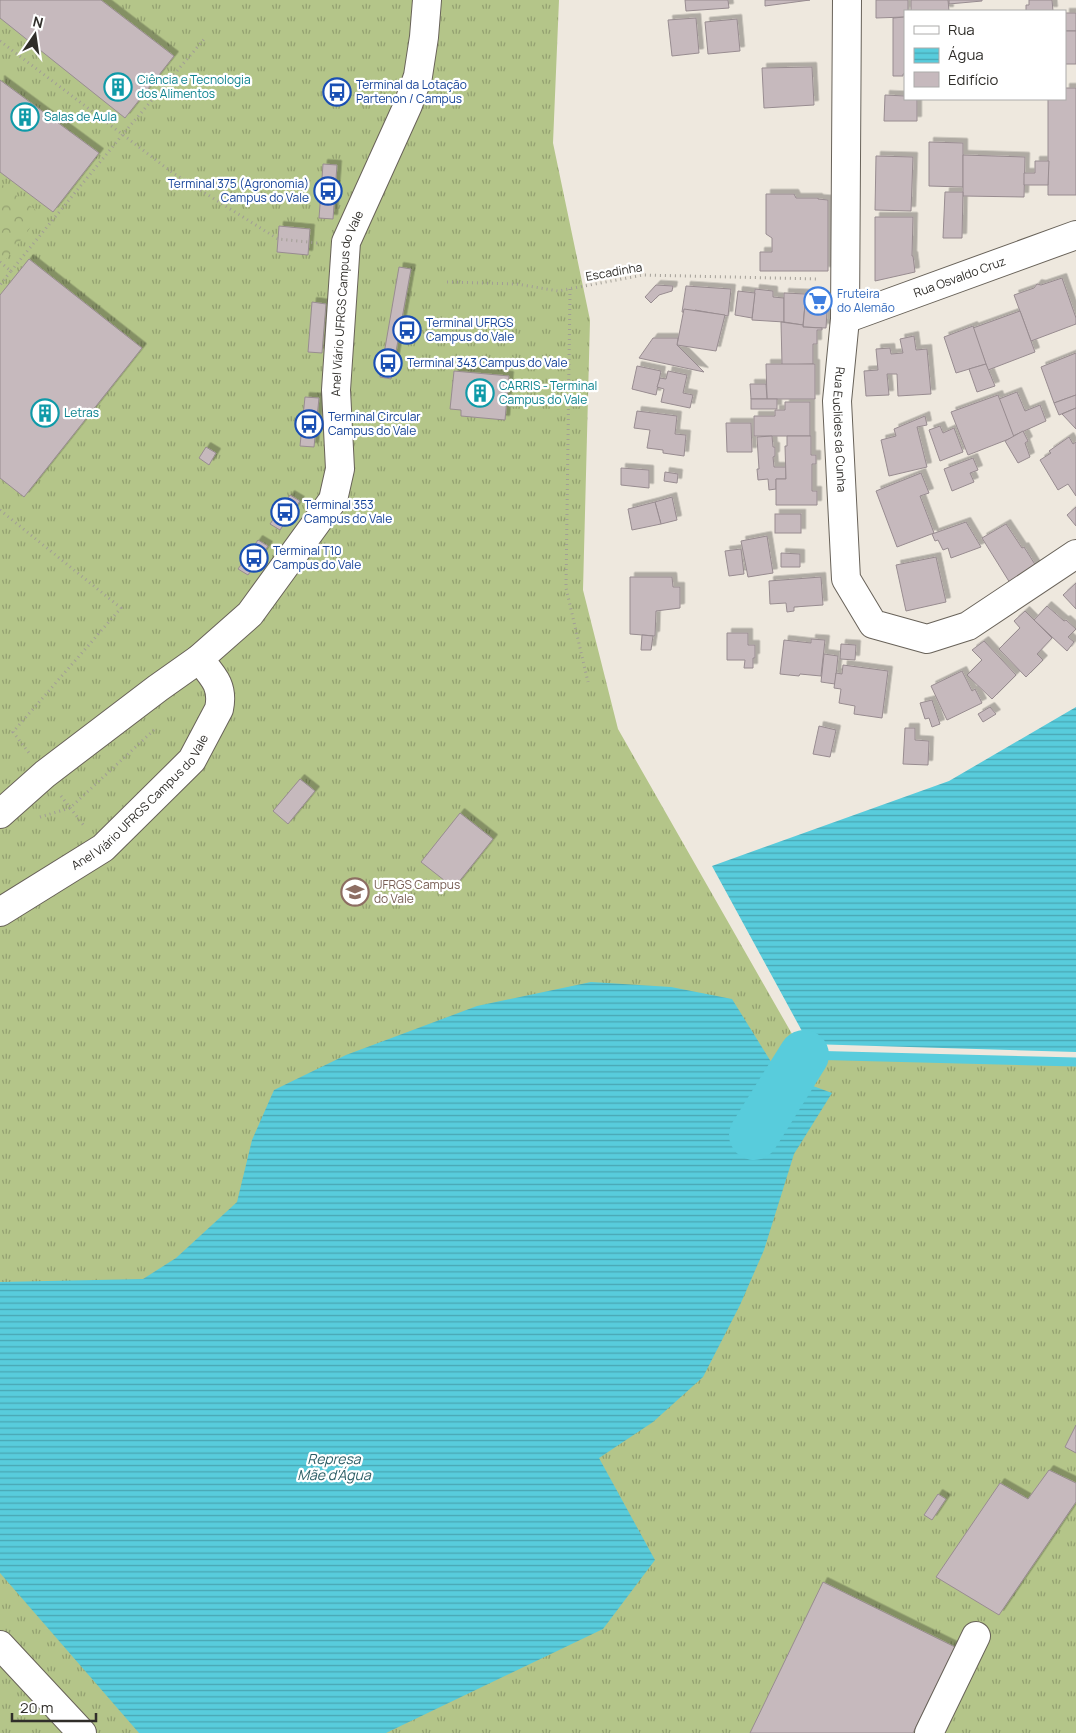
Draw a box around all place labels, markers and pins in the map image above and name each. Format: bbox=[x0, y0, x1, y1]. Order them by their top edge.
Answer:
place label: Ciência e Tecnologia dos Alimentos bbox=[137, 71, 251, 102]
building icon: Ciência e Tecnologia dos Alimentos bbox=[103, 72, 133, 102]
place label: Terminal da Lotação Partenon / Campus bbox=[356, 76, 467, 107]
bus stop icon: Terminal da Lotação Partenon / Campus bbox=[322, 77, 352, 107]
building icon: Salas de Aula bbox=[10, 102, 40, 132]
place label: Salas de Aula bbox=[44, 108, 117, 125]
place label: Terminal 375 (Agronomia) Campus do Vale bbox=[168, 175, 309, 206]
bus stop icon: Terminal 375 (Agronomia) Campus do Vale bbox=[313, 176, 343, 206]
place label: Fruteira do Alemão bbox=[837, 285, 895, 316]
supermarket icon: Fruteira do Alemão bbox=[803, 286, 833, 316]
place label: Terminal UFRGS Campus do Vale bbox=[426, 314, 514, 345]
bus stop icon: Terminal UFRGS Campus do Vale bbox=[392, 315, 422, 345]
bus stop icon: Terminal 343 Campus do Vale bbox=[373, 348, 403, 378]
place label: Terminal 343 Campus do Vale bbox=[407, 354, 567, 371]
place label: CARRIS - Terminal Campus do Vale bbox=[499, 377, 597, 408]
building icon: CARRIS - Terminal Campus do Vale bbox=[465, 378, 495, 408]
building icon: Letras bbox=[30, 398, 60, 428]
place label: Letras bbox=[64, 404, 99, 421]
place label: Terminal Circular Campus do Vale bbox=[328, 408, 421, 439]
bus stop icon: Terminal Circular Campus do Vale bbox=[294, 409, 324, 439]
place label: Terminal 353 Campus do Vale bbox=[304, 496, 392, 527]
bus stop icon: Terminal 353 Campus do Vale bbox=[270, 497, 300, 527]
place label: Terminal T10 Campus do Vale bbox=[273, 542, 361, 573]
bus stop icon: Terminal T10 Campus do Vale bbox=[239, 543, 269, 573]
place label: UFRGS Campus do Vale bbox=[374, 876, 460, 907]
school or university icon: UFRGS Campus do Vale bbox=[340, 877, 370, 907]

